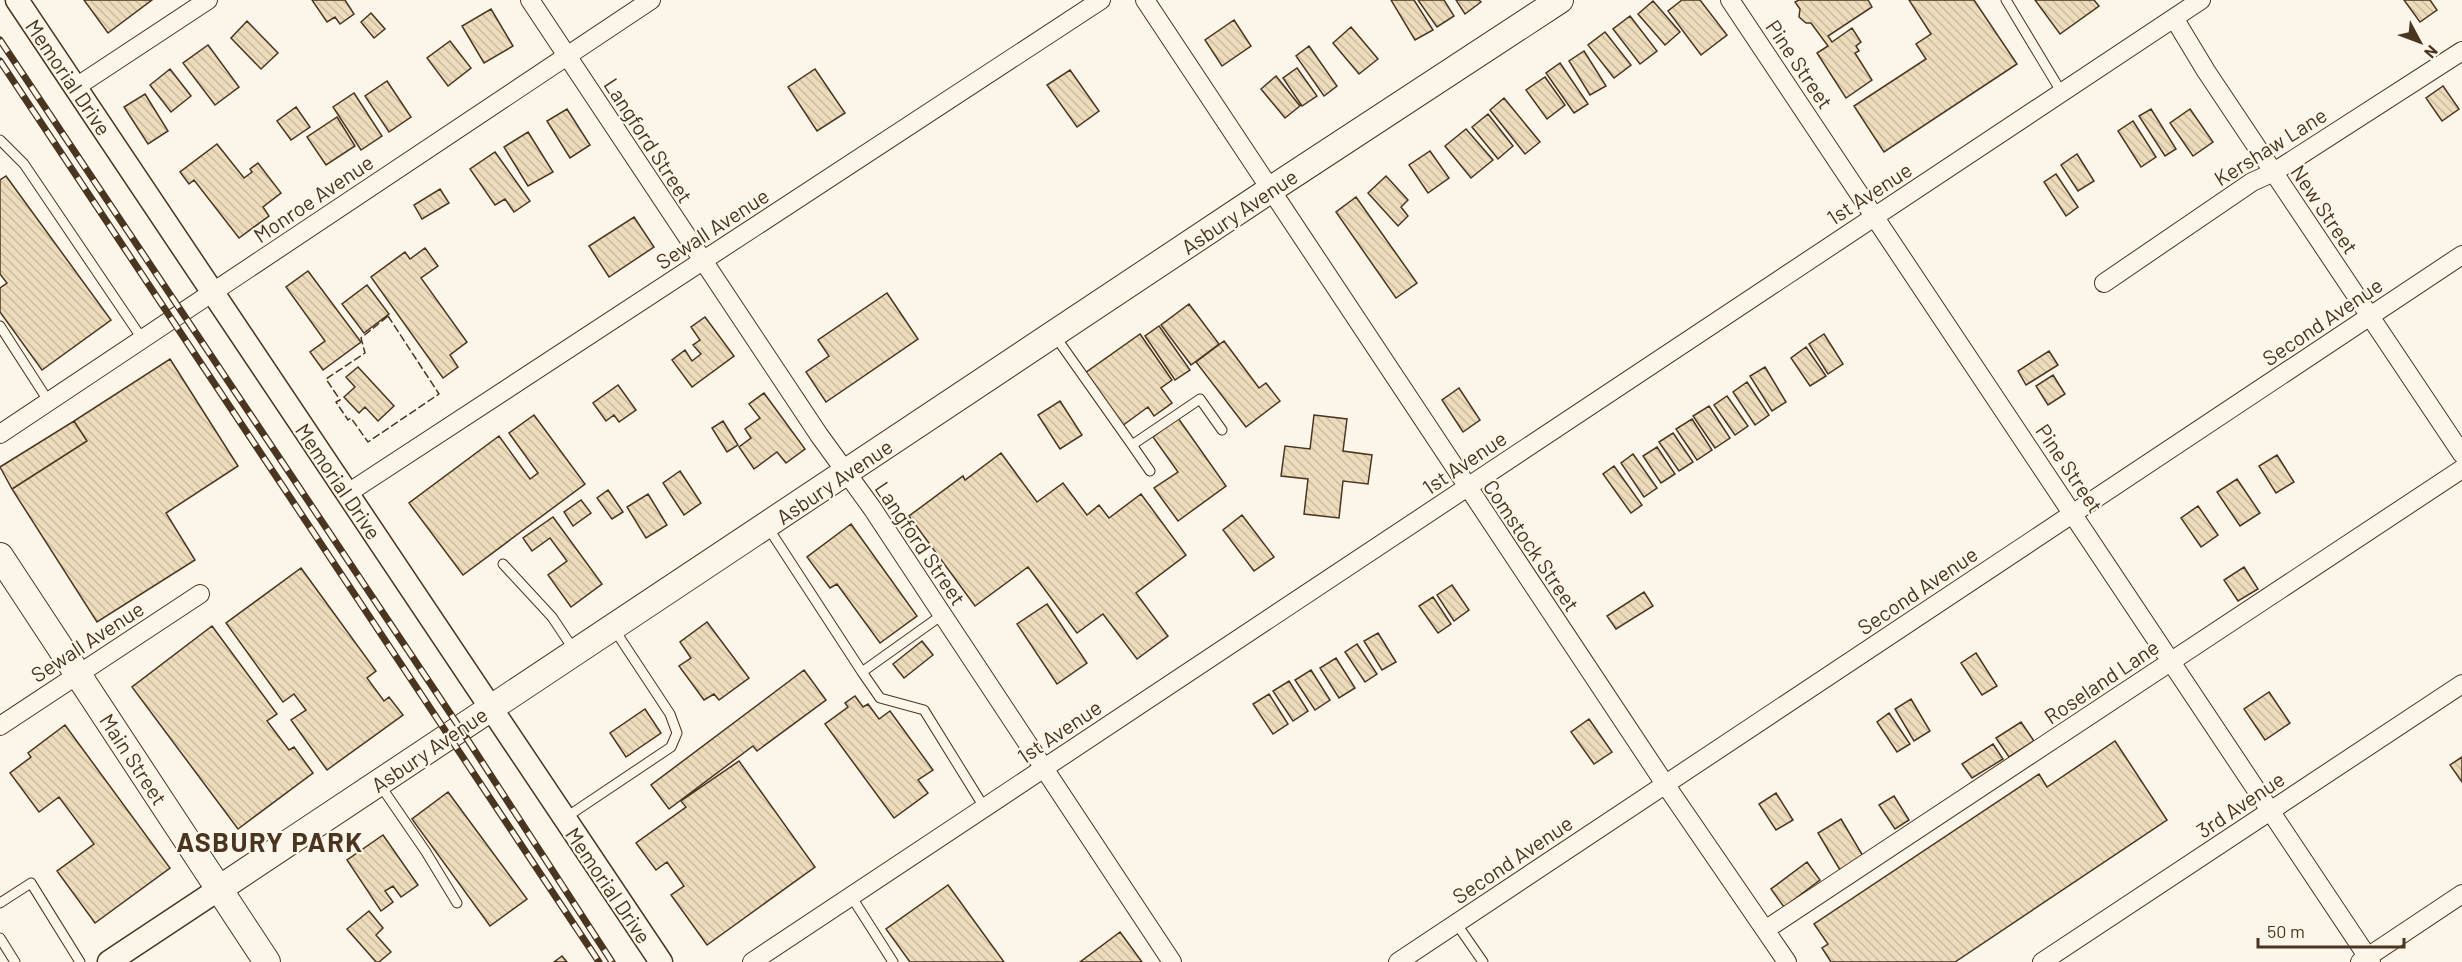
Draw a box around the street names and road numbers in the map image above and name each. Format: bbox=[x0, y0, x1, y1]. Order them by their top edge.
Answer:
street label: Memorial Drive bbox=[21, 14, 117, 140]
street label: Pine Street bbox=[1761, 15, 1839, 113]
street label: Langford Street bbox=[599, 73, 699, 207]
street label: Kershaw Lane bbox=[2209, 102, 2331, 190]
street label: Monroe Avenue bbox=[248, 149, 378, 247]
street label: 1st Avenue bbox=[1822, 156, 1916, 230]
street label: New Street bbox=[2286, 160, 2364, 258]
street label: Asbury Avenue bbox=[1176, 163, 1302, 259]
street label: Sewall Avenue bbox=[651, 182, 773, 274]
street label: Second Avenue bbox=[2257, 272, 2387, 370]
street label: Memorial Drive bbox=[291, 418, 387, 544]
street label: Pine Street bbox=[2031, 419, 2109, 517]
street label: 1st Avenue bbox=[1417, 425, 1511, 499]
street label: Asbury Avenue bbox=[771, 433, 897, 529]
street label: Comstock Street bbox=[1479, 474, 1585, 616]
street label: Langford Street bbox=[870, 476, 972, 610]
street label: Second Avenue bbox=[1852, 541, 1982, 639]
street label: Sewall Avenue bbox=[26, 595, 148, 687]
street label: Roseland Lane bbox=[2039, 633, 2163, 729]
street label: 1st Avenue bbox=[1012, 694, 1106, 768]
street label: Asbury Avenue bbox=[366, 701, 492, 797]
street label: Main Street bbox=[95, 709, 173, 809]
street label: 3rd Avenue bbox=[2191, 765, 2289, 843]
street label: Second Avenue bbox=[1447, 810, 1577, 908]
street label: Memorial Drive bbox=[561, 822, 657, 948]

